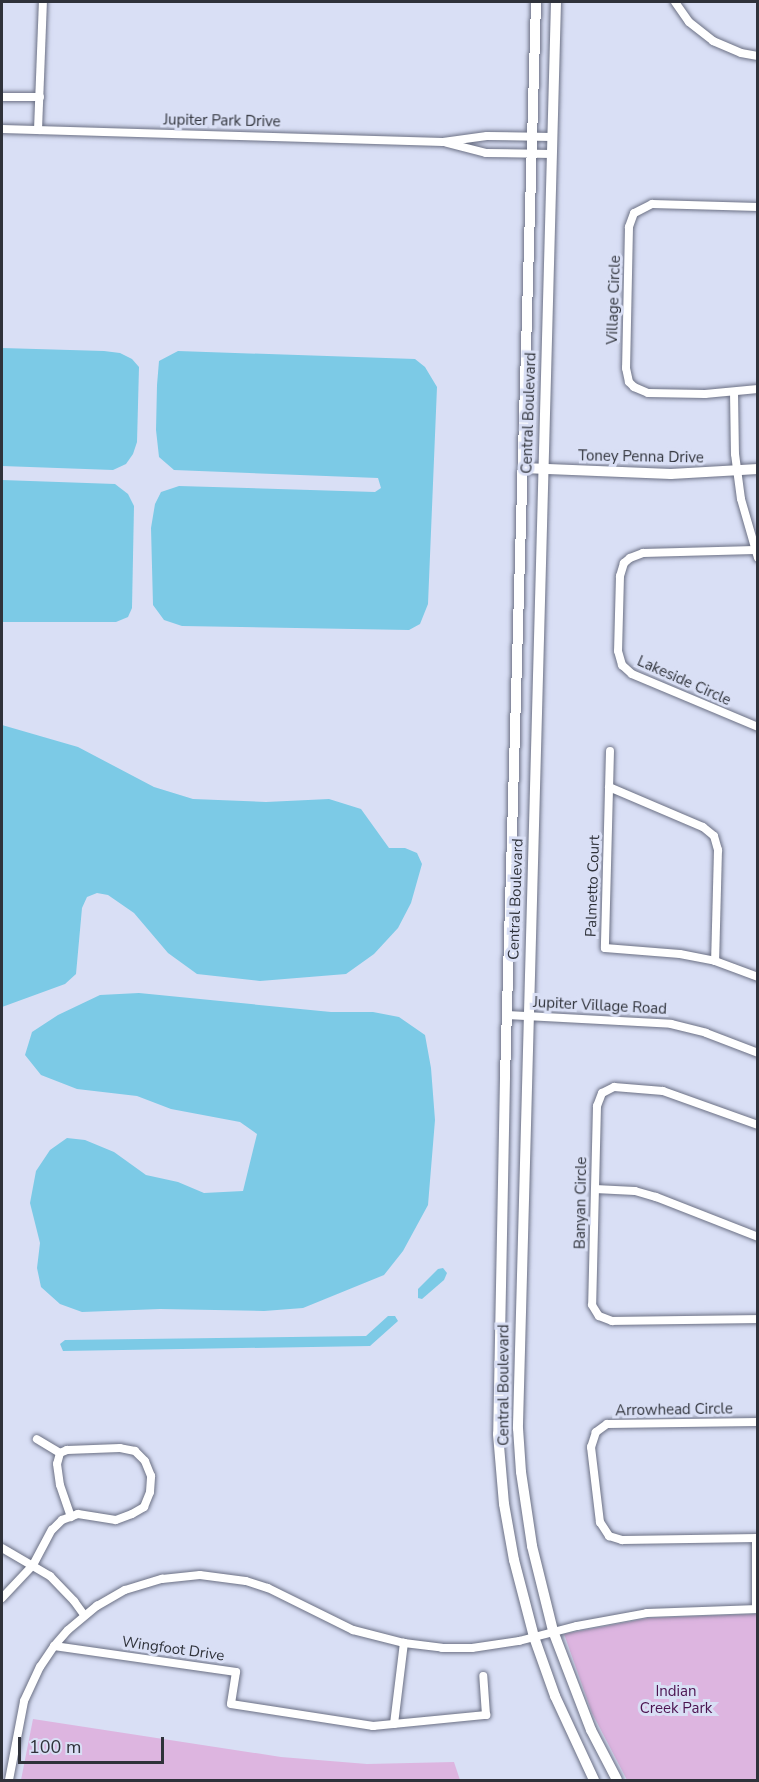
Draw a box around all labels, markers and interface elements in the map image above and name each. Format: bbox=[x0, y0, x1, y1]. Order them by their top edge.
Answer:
street label: Jupiter Park Drive bbox=[163, 111, 281, 131]
street label: Village Circle bbox=[603, 255, 625, 345]
street label: Central Boulevard bbox=[518, 352, 540, 474]
street label: Toney Penna Drive bbox=[578, 447, 704, 467]
street label: Lakeside Circle bbox=[634, 652, 734, 710]
street label: Palmetto Court bbox=[582, 835, 604, 937]
street label: Central Boulevard bbox=[505, 838, 527, 960]
street label: Jupiter Village Road bbox=[533, 994, 667, 1018]
street label: Banyan Circle bbox=[571, 1157, 591, 1249]
street label: Central Boulevard bbox=[495, 1324, 513, 1446]
street label: Arrowhead Circle bbox=[615, 1400, 733, 1420]
street label: Wingfoot Drive bbox=[121, 1633, 225, 1665]
park label: Indian Creek Park bbox=[640, 1682, 712, 1717]
scale bar bbox=[21, 1725, 166, 1763]
text: 100 m bbox=[29, 1735, 81, 1759]

